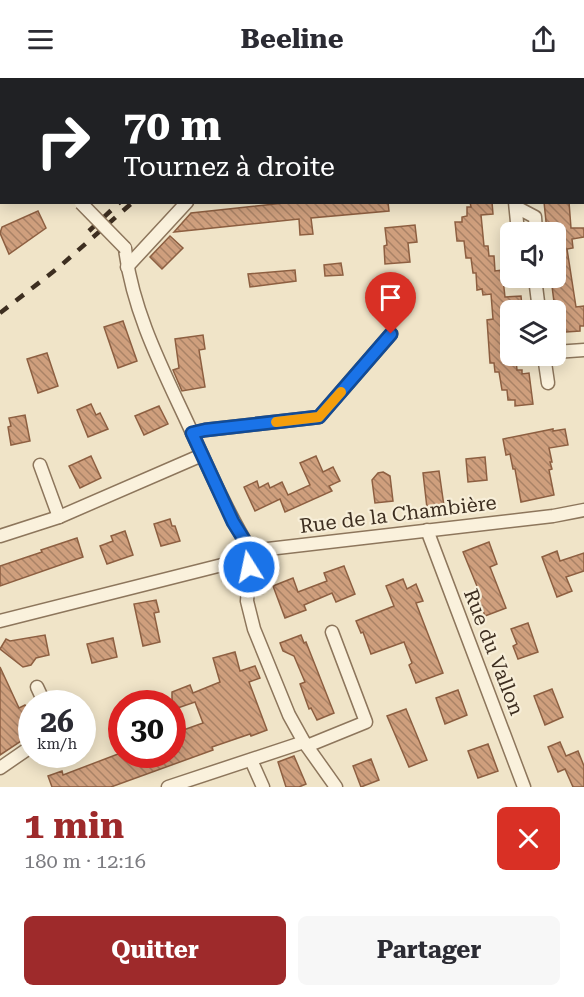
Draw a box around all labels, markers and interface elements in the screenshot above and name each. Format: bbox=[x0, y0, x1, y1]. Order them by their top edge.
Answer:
icon: menu bbox=[24, 23, 57, 56]
text: Beeline bbox=[240, 23, 344, 55]
icon: share bbox=[527, 23, 560, 56]
text: 70 m bbox=[123, 101, 221, 150]
icon: right bbox=[24, 102, 102, 180]
text: Tournez à droite bbox=[123, 151, 335, 183]
map controls bbox=[500, 222, 566, 366]
button: sound bbox=[500, 222, 566, 288]
pin bbox=[365, 272, 416, 334]
icon: arrive bbox=[374, 281, 407, 314]
button: layers bbox=[500, 300, 566, 366]
street label: Rue de la Chambière bbox=[298, 490, 498, 538]
position arrow bbox=[217, 535, 281, 599]
street label: Rue du Vallon bbox=[459, 585, 529, 719]
speed limit sign: 30 bbox=[108, 690, 186, 768]
text: 26 bbox=[40, 704, 74, 739]
text: km/h bbox=[37, 735, 77, 753]
text: 1 min bbox=[24, 805, 124, 847]
button: close bbox=[497, 807, 560, 870]
text: 180 m · 12:16 bbox=[24, 849, 146, 873]
button: Quitter bbox=[24, 916, 286, 985]
button: Partager bbox=[298, 916, 560, 985]

